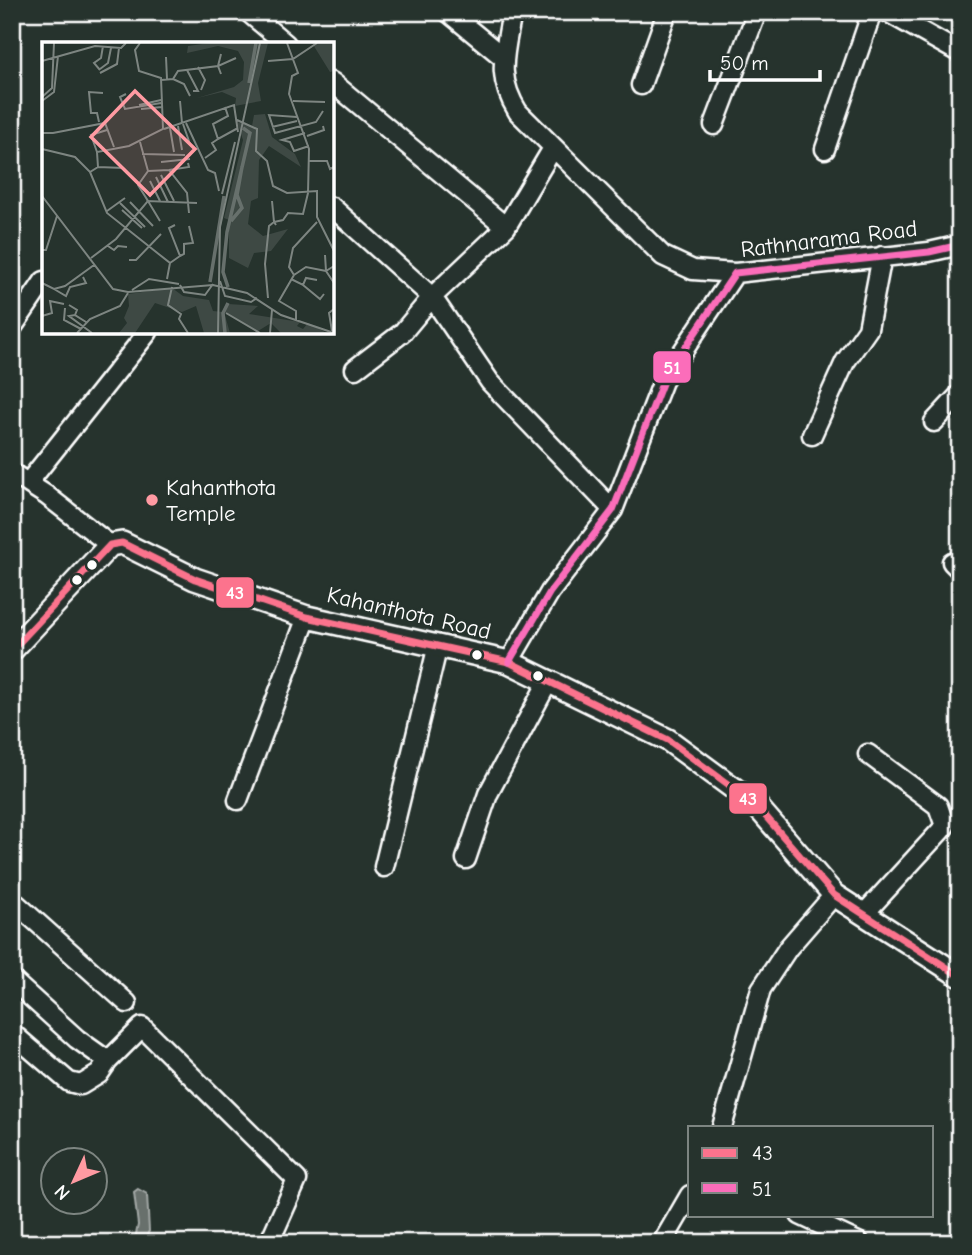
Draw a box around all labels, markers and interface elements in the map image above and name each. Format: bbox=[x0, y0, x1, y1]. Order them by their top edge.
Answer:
scale bar bbox=[710, 38, 820, 82]
inset map bbox=[42, 42, 334, 334]
text: 50 m bbox=[720, 51, 769, 75]
street label: Rathnarama Road bbox=[739, 215, 919, 263]
line badge: 51 bbox=[652, 350, 692, 384]
text: 51 bbox=[663, 357, 681, 379]
place label: Kahanthota Temple bbox=[166, 474, 276, 527]
marker: Kahanthota Temple bbox=[144, 492, 160, 508]
unlabelled marker bbox=[85, 558, 99, 572]
unlabelled marker bbox=[70, 573, 84, 587]
line badge: 43 bbox=[215, 576, 255, 609]
street label: Kahanthota Road bbox=[324, 581, 494, 645]
text: 43 bbox=[226, 582, 244, 604]
unlabelled marker bbox=[470, 648, 484, 662]
unlabelled marker bbox=[531, 669, 545, 683]
line badge: 43 bbox=[728, 782, 768, 815]
text: 43 bbox=[739, 788, 757, 810]
legend bbox=[688, 1126, 934, 1216]
text: 43 bbox=[752, 1141, 773, 1165]
north arrow bbox=[38, 1146, 108, 1216]
text: 51 bbox=[752, 1177, 772, 1201]
text: N bbox=[50, 1180, 75, 1204]

